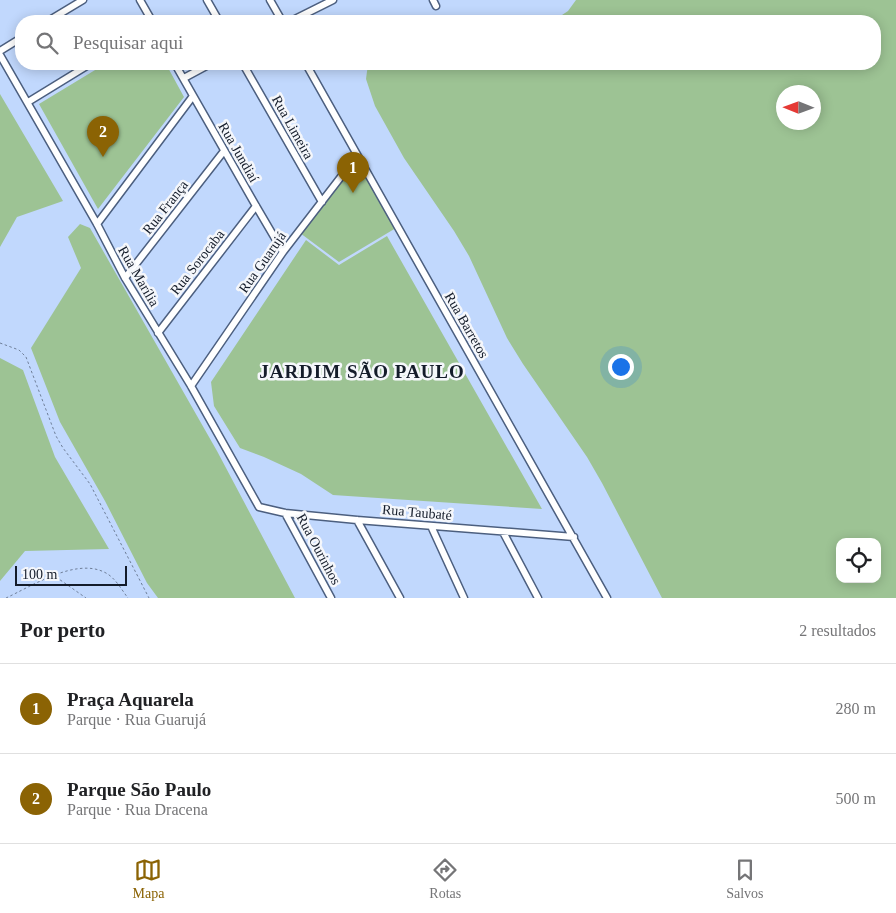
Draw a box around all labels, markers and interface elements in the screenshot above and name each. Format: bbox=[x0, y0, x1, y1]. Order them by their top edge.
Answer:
search box bbox=[15, 15, 881, 70]
icon: search bbox=[33, 29, 61, 57]
text: Pesquisar aqui bbox=[73, 32, 183, 53]
north arrow bbox=[776, 85, 821, 130]
street label: Rua Limeira bbox=[269, 93, 317, 162]
pin: 2 bbox=[87, 116, 119, 157]
street label: Rua Jundiaí bbox=[215, 120, 262, 185]
pin: 1 bbox=[337, 152, 369, 193]
street label: Rua França bbox=[140, 177, 192, 237]
street label: Rua Sorocaba bbox=[167, 226, 228, 298]
street label: Rua Guarujá bbox=[236, 228, 289, 296]
street label: Rua Marília bbox=[115, 243, 162, 310]
street label: Rua Barretos bbox=[442, 290, 491, 361]
your location bbox=[608, 354, 634, 380]
district label: JARDIM SÃO PAULO bbox=[259, 361, 465, 382]
street label: Rua Taubaté bbox=[381, 502, 452, 523]
street label: Rua Ourinhos bbox=[294, 511, 344, 587]
map controls bbox=[836, 538, 881, 583]
button: locate bbox=[836, 538, 881, 583]
scale bar bbox=[15, 563, 128, 586]
text: 100 m bbox=[22, 567, 57, 582]
text: Por perto bbox=[20, 618, 105, 642]
text: 2 resultados bbox=[799, 622, 876, 639]
text: Praça Aquarela bbox=[67, 689, 194, 710]
text: 1 bbox=[32, 700, 40, 717]
text: 280 m bbox=[836, 700, 876, 717]
text: Parque · Rua Guarujá bbox=[67, 711, 206, 728]
text: Parque São Paulo bbox=[67, 779, 211, 800]
text: 2 bbox=[32, 790, 40, 807]
text: 500 m bbox=[836, 790, 876, 807]
text: Parque · Rua Dracena bbox=[67, 801, 208, 818]
tab: Mapa bbox=[132, 856, 164, 902]
tab: Rotas bbox=[429, 856, 461, 902]
tab: Salvos bbox=[726, 856, 764, 902]

